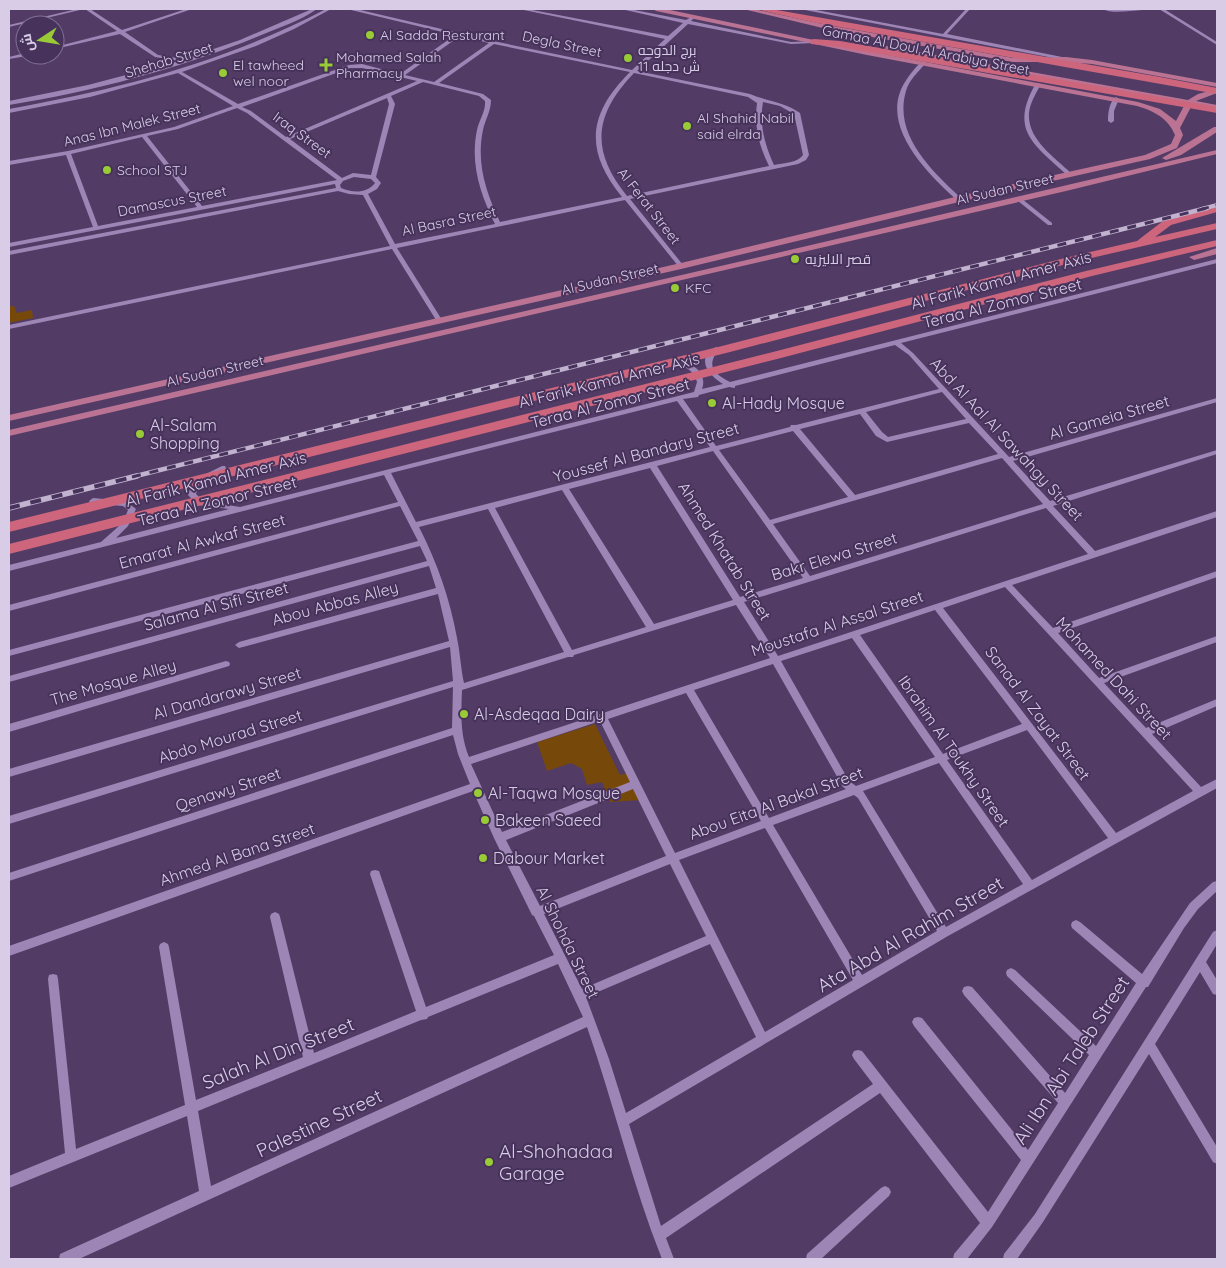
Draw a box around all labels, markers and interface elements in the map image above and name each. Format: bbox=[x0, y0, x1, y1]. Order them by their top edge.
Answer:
north arrow bbox=[15, 15, 65, 65]
street label: Gamaa Al Doul Al Arabiya Street bbox=[821, 21, 1031, 79]
place label: Al Sadda Resturant bbox=[380, 26, 505, 44]
street label: Degla Street bbox=[521, 27, 604, 61]
marker: Al Sadda Resturant bbox=[364, 29, 376, 41]
text: ش bbox=[17, 32, 38, 53]
street label: Shehab Street bbox=[123, 38, 215, 82]
place label: برج الدوحه 11 ش دجله bbox=[638, 41, 700, 75]
place label: Mohamed Salah Pharmacy bbox=[336, 48, 441, 82]
marker: برج الدوحه 11 ش دجله bbox=[622, 52, 634, 64]
place label: El tawheed wel noor bbox=[233, 56, 304, 90]
marker: Mohamed Salah Pharmacy bbox=[320, 59, 332, 71]
marker: El tawheed wel noor bbox=[217, 67, 229, 79]
street label: Anas Ibn Malek Street bbox=[62, 99, 203, 151]
street label: Iraq Street bbox=[269, 108, 335, 162]
place label: Al Shahid Nabil said elrda bbox=[697, 109, 794, 143]
marker: Al Shahid Nabil said elrda bbox=[681, 120, 693, 132]
place label: School STJ bbox=[117, 161, 187, 179]
marker: School STJ bbox=[101, 164, 113, 176]
street label: Al Ferat Street bbox=[614, 164, 685, 248]
street label: Al Sudan Street bbox=[955, 169, 1056, 209]
street label: Damascus Street bbox=[116, 182, 228, 220]
street label: Al Basra Street bbox=[400, 202, 498, 240]
street label: Al Farik Kamal Amer Axis bbox=[909, 246, 1093, 314]
place label: قصر الاليزيه bbox=[805, 250, 871, 268]
marker: قصر الاليزيه bbox=[789, 253, 801, 265]
street label: Al Sudan Street bbox=[560, 259, 661, 299]
street label: Teraa Al Zomor Street bbox=[920, 274, 1084, 332]
place label: KFC bbox=[685, 279, 711, 297]
marker: KFC bbox=[669, 282, 681, 294]
street label: Al Farik Kamal Amer Axis bbox=[516, 348, 702, 412]
street label: Al Sudan Street bbox=[165, 351, 266, 391]
street label: Abd Al Aal Al Sawahgy Street bbox=[926, 353, 1088, 525]
street label: Teraa Al Zomor Street bbox=[528, 374, 692, 432]
street label: Al Gameia Street bbox=[1047, 390, 1171, 444]
place label: Al-Hady Mosque bbox=[722, 393, 845, 413]
marker: Al-Hady Mosque bbox=[706, 397, 718, 409]
place label: Al-Salam Shopping bbox=[150, 415, 220, 453]
street label: Youssef Al Bandary Street bbox=[551, 418, 741, 486]
marker: Al-Salam Shopping bbox=[134, 428, 146, 440]
street label: Al Farik Kamal Amer Axis bbox=[123, 447, 309, 511]
street label: Teraa Al Zomor Street bbox=[135, 472, 299, 530]
street label: Ahmed Khatab Street bbox=[674, 478, 776, 624]
street label: Emarat Al Awkaf Street bbox=[117, 509, 287, 573]
street label: Bakr Elewa Street bbox=[769, 527, 899, 585]
street label: Salama Al Sifi Street bbox=[142, 577, 290, 635]
street label: Abou Abbas Alley bbox=[270, 577, 400, 629]
street label: Moustafa Al Assal Street bbox=[748, 586, 926, 660]
street label: Mohamed Dahi Street bbox=[1052, 612, 1176, 744]
street label: Sanad Al Zayat Street bbox=[981, 642, 1095, 784]
street label: The Mosque Alley bbox=[48, 654, 178, 710]
street label: Al Dandarawy Street bbox=[151, 662, 303, 724]
street label: Ibrahim Al Toukhy Street bbox=[894, 671, 1014, 831]
place label: Al-Asdeqaa Dairy bbox=[474, 704, 604, 724]
street label: Abdo Mourad Street bbox=[156, 705, 304, 767]
marker: Al-Asdeqaa Dairy bbox=[458, 708, 470, 720]
street label: Abou Eita Al Bakal Street bbox=[686, 762, 866, 844]
street label: Qenawy Street bbox=[173, 763, 283, 815]
place label: Al-Taqwa Mosque bbox=[488, 783, 620, 803]
marker: Al-Taqwa Mosque bbox=[472, 787, 484, 799]
place label: Bakeen Saeed bbox=[495, 810, 601, 830]
marker: Bakeen Saeed bbox=[479, 814, 491, 826]
street label: Ahmed Al Bana Street bbox=[157, 818, 317, 890]
place label: Dabour Market bbox=[493, 848, 605, 868]
marker: Dabour Market bbox=[477, 852, 489, 864]
street label: Ata Abd Al Rahim Street bbox=[812, 871, 1008, 997]
street label: Al Shohda Street bbox=[532, 882, 604, 1002]
street label: Ali Ibn Abi Taleb Street bbox=[1008, 971, 1134, 1149]
street label: Salah Al Din Street bbox=[199, 1012, 357, 1094]
street label: Palestine Street bbox=[252, 1083, 386, 1163]
place label: Al-Shohadaa Garage bbox=[499, 1139, 613, 1185]
marker: Al-Shohadaa Garage bbox=[483, 1156, 495, 1168]

